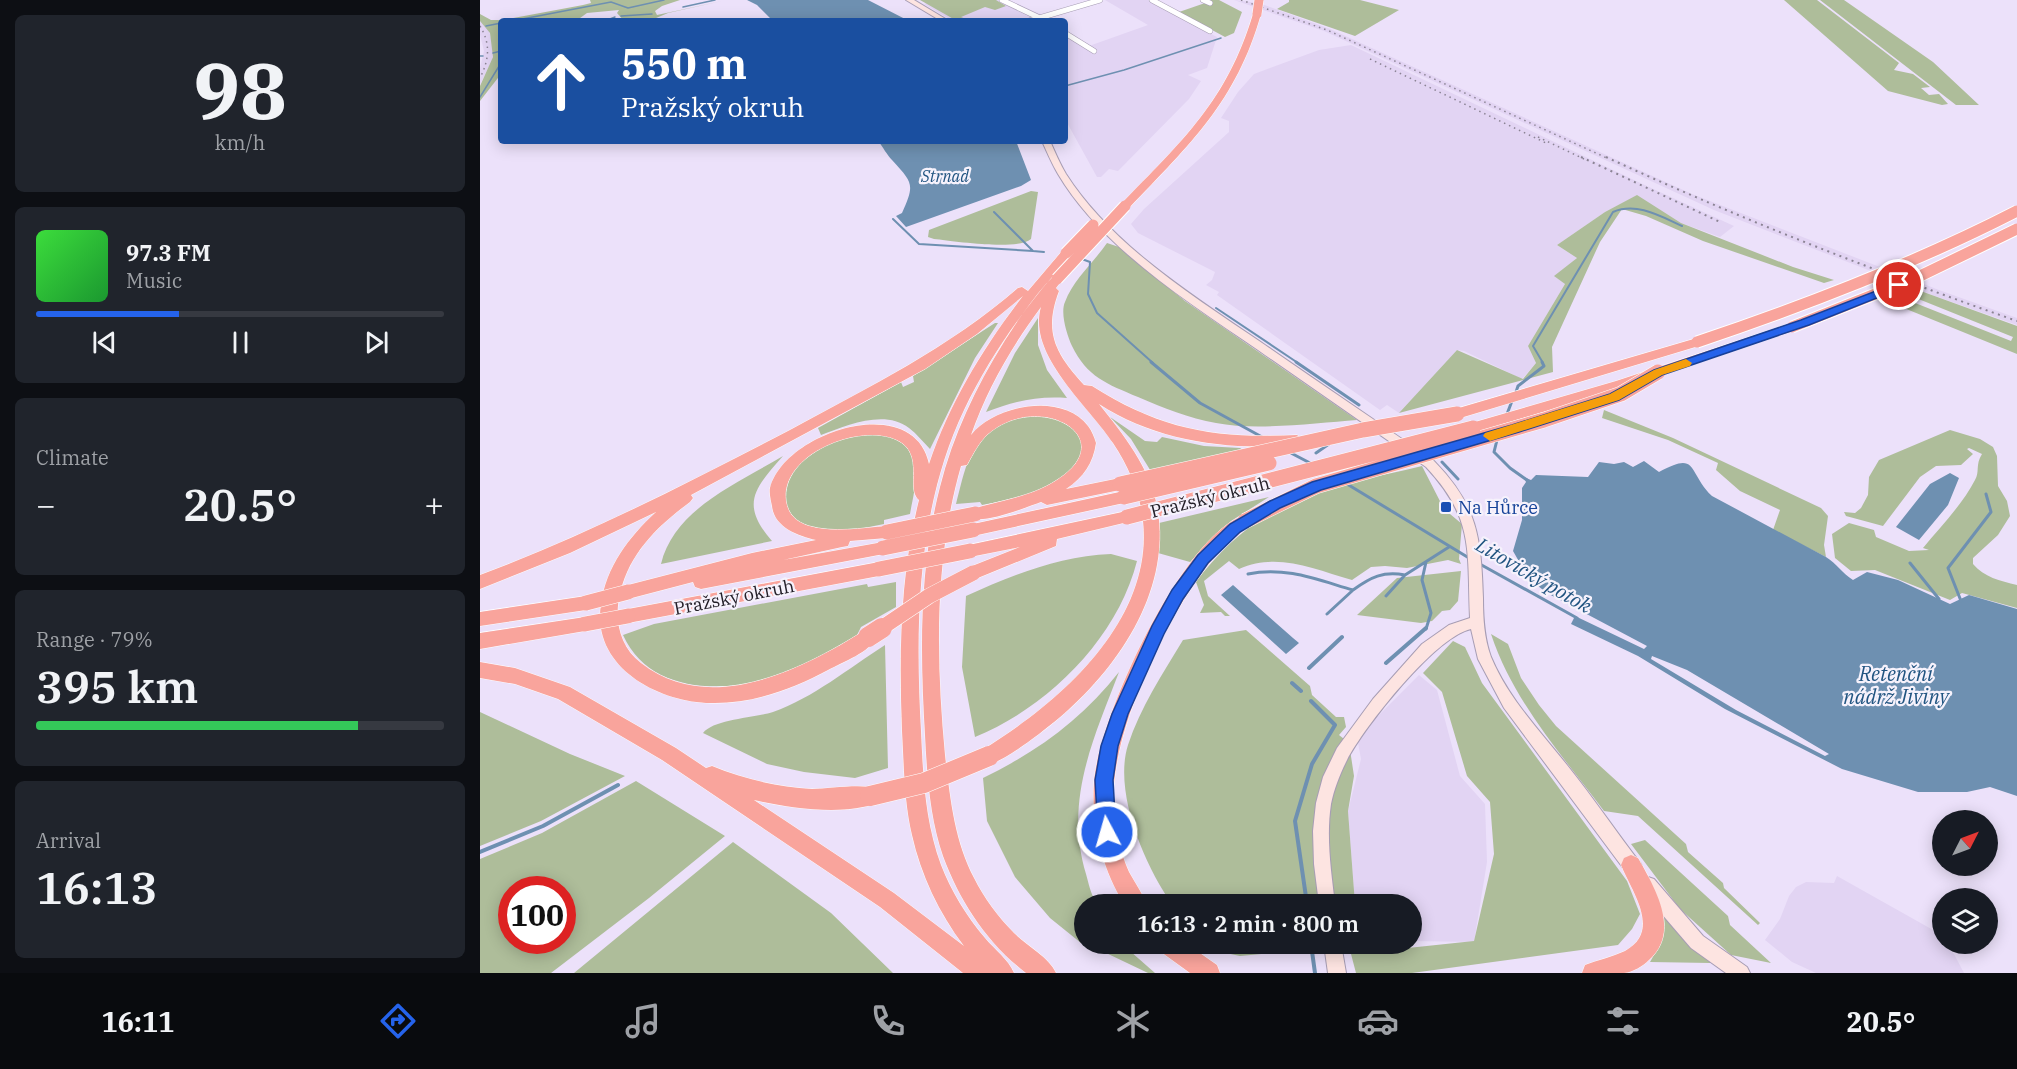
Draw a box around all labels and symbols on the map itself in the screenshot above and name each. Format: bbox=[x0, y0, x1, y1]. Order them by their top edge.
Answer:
water label: Strnad bbox=[920, 166, 969, 186]
pin bbox=[1873, 259, 1924, 310]
street label: Pražský okruh bbox=[1148, 471, 1272, 523]
place label: Na Hůrce bbox=[1458, 496, 1538, 519]
marker: Na Hůrce bbox=[1439, 500, 1453, 514]
water label: Litovický potok bbox=[1470, 530, 1597, 619]
street label: Pražský okruh bbox=[672, 574, 796, 620]
water label: Retenční nádrž Jiviny bbox=[1843, 660, 1951, 710]
position arrow bbox=[1075, 800, 1139, 864]
north arrow bbox=[1932, 810, 1998, 876]
speed limit sign: 100 bbox=[498, 876, 576, 954]

